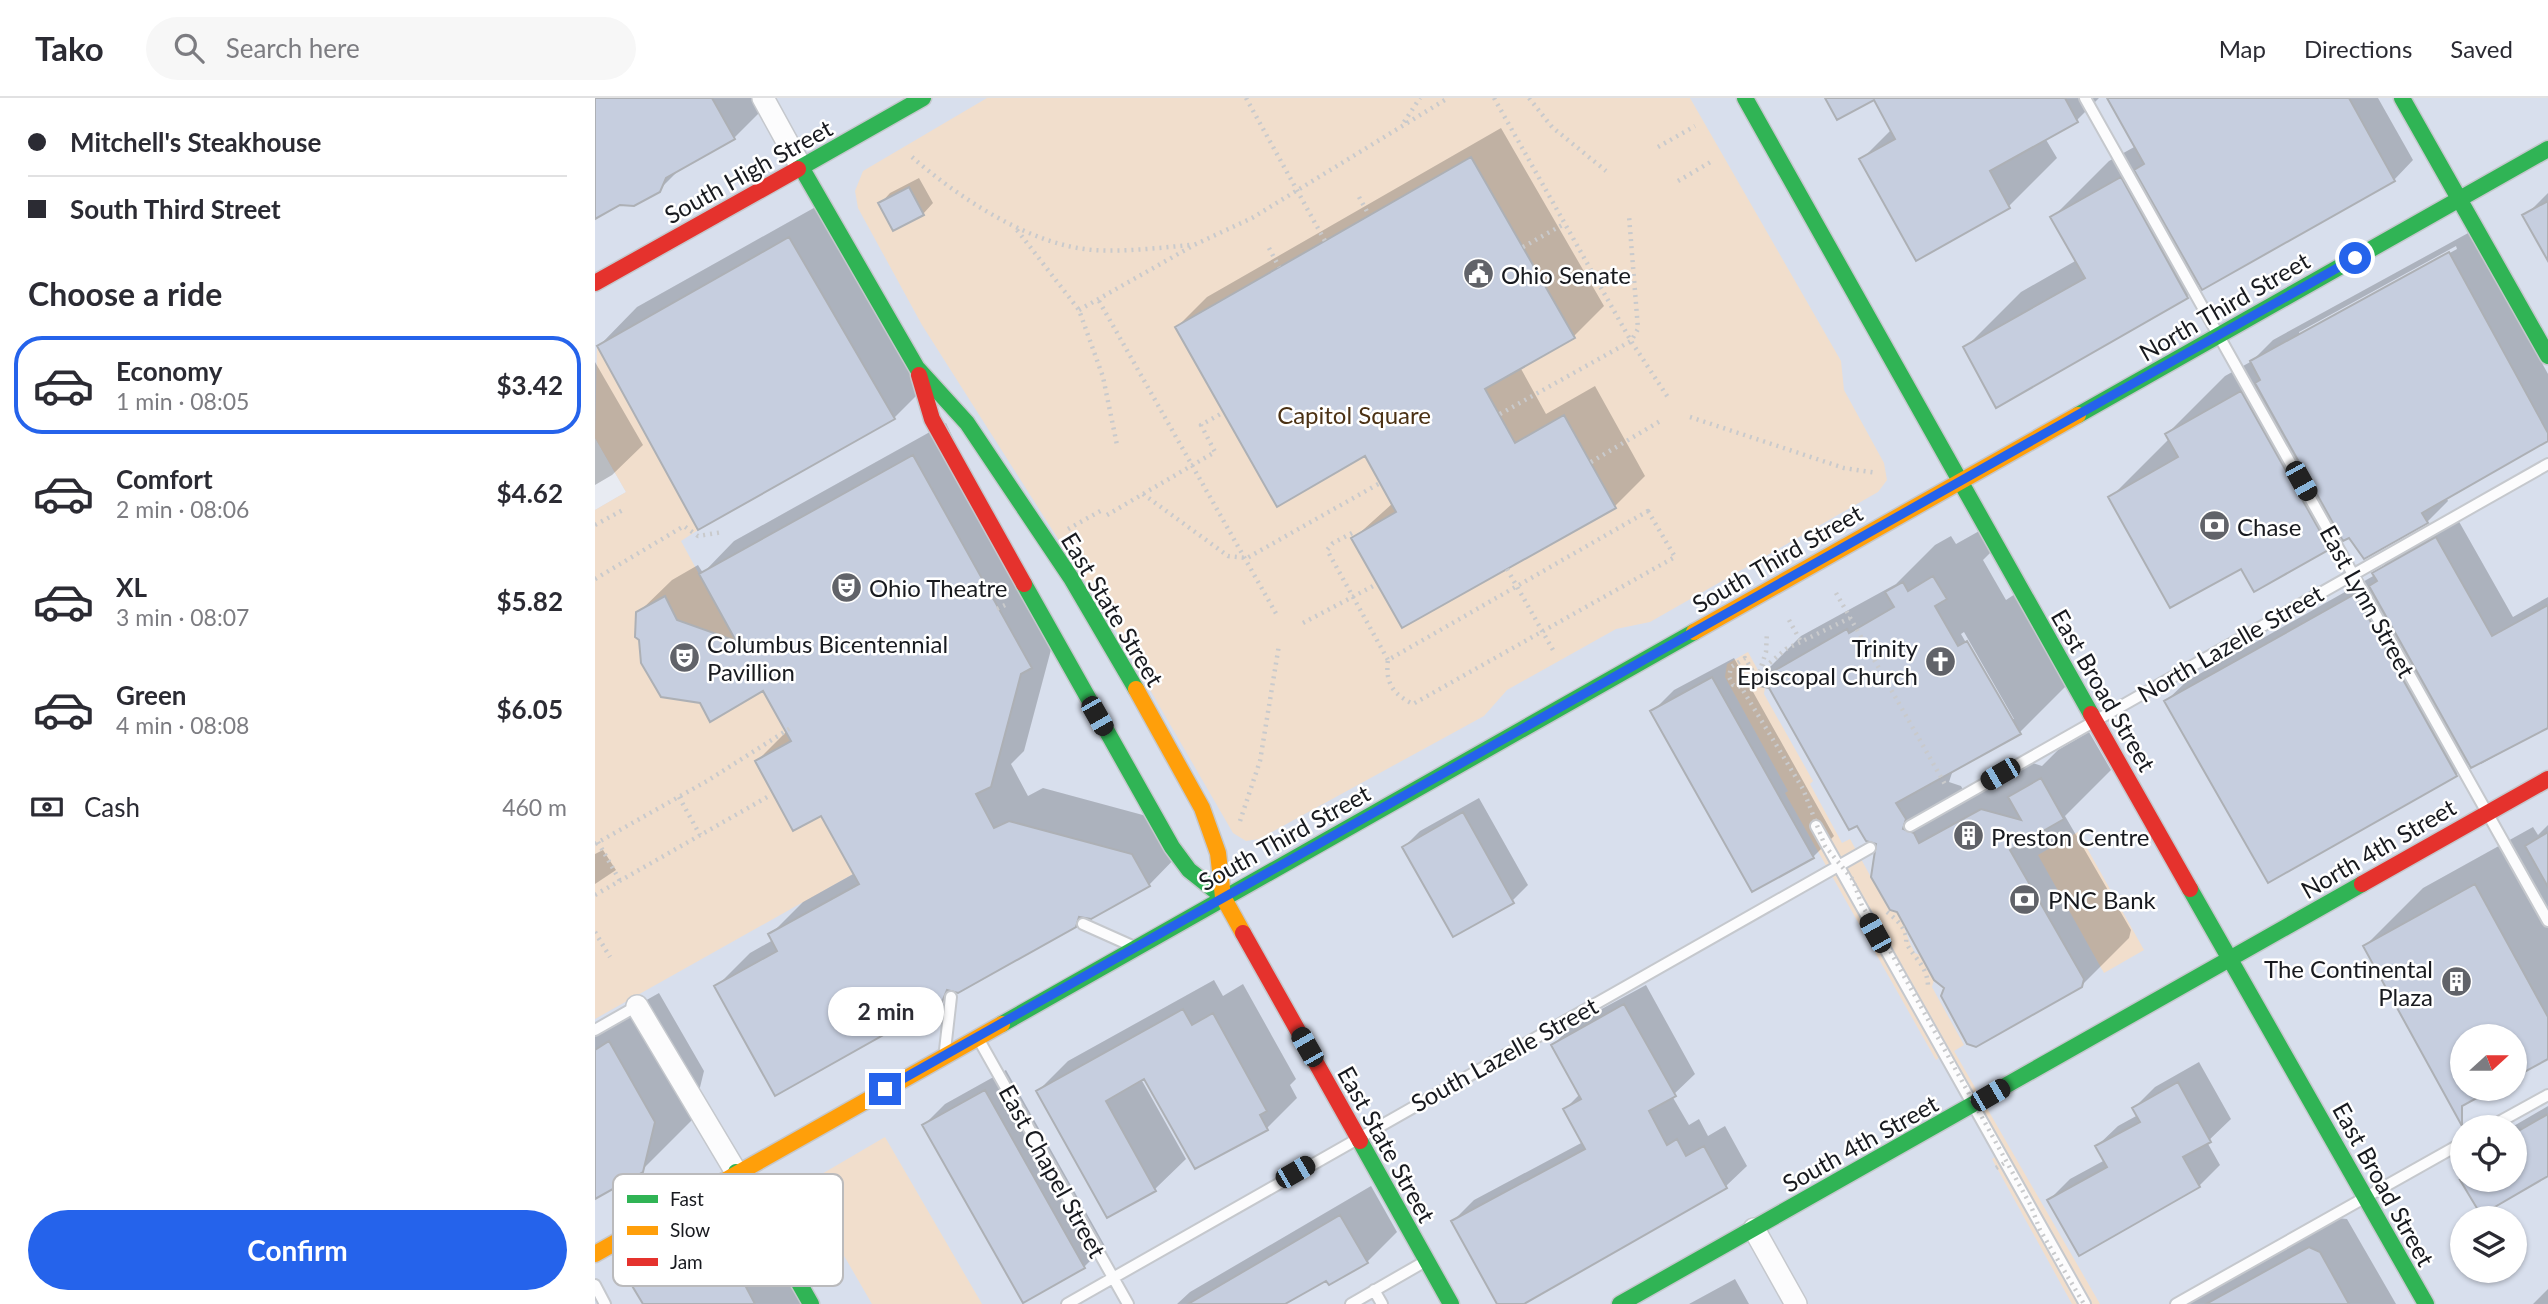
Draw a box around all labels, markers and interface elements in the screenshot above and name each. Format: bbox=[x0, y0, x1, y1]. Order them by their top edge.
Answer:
search box bbox=[146, 17, 636, 80]
text: Tako bbox=[35, 28, 104, 68]
icon: search bbox=[170, 29, 208, 67]
text: Search here bbox=[226, 32, 360, 64]
text: Map bbox=[2219, 34, 2266, 63]
text: Directions bbox=[2304, 34, 2412, 63]
text: Saved bbox=[2450, 34, 2513, 63]
street label: South High Street bbox=[659, 113, 837, 229]
text: Mitchell's Steakhouse bbox=[70, 126, 321, 158]
text: South Third Street bbox=[70, 193, 281, 225]
route start bbox=[2339, 242, 2371, 274]
street label: North Third Street bbox=[2134, 245, 2315, 367]
public building icon: Ohio Senate bbox=[1461, 257, 1495, 291]
place label: Ohio Senate bbox=[1501, 260, 1631, 289]
text: Choose a ride bbox=[28, 274, 222, 313]
icon: car bbox=[32, 354, 95, 417]
text: Economy bbox=[116, 355, 222, 387]
text: $3.42 bbox=[497, 369, 563, 401]
text: 1 min · 08:05 bbox=[116, 387, 249, 415]
park label: Capitol Square bbox=[1277, 400, 1431, 429]
car bbox=[2282, 458, 2321, 504]
icon: car bbox=[32, 462, 95, 525]
text: Comfort bbox=[116, 463, 213, 495]
text: $4.62 bbox=[497, 477, 563, 509]
text: 2 min · 08:06 bbox=[116, 495, 249, 523]
street label: South Third Street bbox=[1687, 497, 1868, 618]
bank icon: Chase bbox=[2197, 509, 2231, 543]
place label: Chase bbox=[2237, 512, 2301, 541]
street label: East Lynn Street bbox=[2314, 520, 2422, 682]
street label: East State Street bbox=[1056, 527, 1170, 691]
icon: car bbox=[32, 570, 95, 633]
theatre icon: Ohio Theatre bbox=[829, 570, 863, 604]
text: XL bbox=[116, 571, 147, 603]
place label: Ohio Theatre bbox=[869, 573, 1008, 602]
street label: North Lazelle Street bbox=[2132, 578, 2328, 708]
text: $5.82 bbox=[497, 585, 563, 617]
text: 3 min · 08:07 bbox=[116, 603, 249, 631]
street label: East Broad Street bbox=[2046, 604, 2162, 777]
place label: Columbus Bicentennial Pavillion bbox=[707, 629, 948, 686]
place label: Trinity Episcopal Church bbox=[1737, 633, 1919, 690]
theatre icon: Columbus Bicentennial Pavillion bbox=[667, 640, 701, 674]
church icon: Trinity Episcopal Church bbox=[1924, 644, 1958, 678]
icon: car bbox=[32, 678, 95, 741]
text: Green bbox=[116, 679, 186, 711]
text: $6.05 bbox=[497, 693, 563, 725]
car bbox=[1078, 693, 1117, 739]
text: 4 min · 08:08 bbox=[116, 711, 249, 739]
car bbox=[1977, 754, 2024, 794]
street label: South Third Street bbox=[1193, 778, 1375, 896]
icon: cash bbox=[28, 788, 66, 826]
text: Cash bbox=[84, 791, 140, 823]
street label: North 4th Street bbox=[2296, 792, 2461, 904]
text: 460 m bbox=[502, 793, 567, 821]
building icon: Preston Centre bbox=[1951, 819, 1985, 853]
place label: Preston Centre bbox=[1991, 822, 2149, 851]
bank icon: PNC Bank bbox=[2008, 882, 2042, 916]
place label: PNC Bank bbox=[2048, 885, 2157, 914]
car bbox=[1856, 910, 1895, 956]
place label: The Continental Plaza bbox=[2264, 954, 2433, 1011]
building icon: The Continental Plaza bbox=[2439, 965, 2473, 999]
callout: 2 min bbox=[827, 988, 943, 1037]
street label: South Lazelle Street bbox=[1406, 990, 1603, 1117]
text: 2 min bbox=[857, 997, 915, 1025]
car bbox=[1288, 1024, 1327, 1070]
north arrow bbox=[2450, 1024, 2527, 1101]
map controls bbox=[2450, 1024, 2527, 1283]
street label: East State Street bbox=[1332, 1061, 1442, 1228]
route end bbox=[869, 1073, 901, 1105]
car bbox=[1967, 1075, 2014, 1115]
street label: East Chapel Street bbox=[993, 1079, 1113, 1263]
street label: South 4th Street bbox=[1777, 1088, 1943, 1198]
street label: East Broad Street bbox=[2327, 1097, 2441, 1271]
button: locate bbox=[2450, 1115, 2527, 1192]
car bbox=[1272, 1152, 1319, 1192]
legend bbox=[613, 1174, 843, 1286]
text: Fast bbox=[670, 1187, 704, 1210]
button: layers bbox=[2450, 1206, 2527, 1283]
button: Confirm bbox=[28, 1210, 567, 1290]
text: Slow bbox=[670, 1218, 710, 1241]
text: Jam bbox=[670, 1250, 703, 1273]

